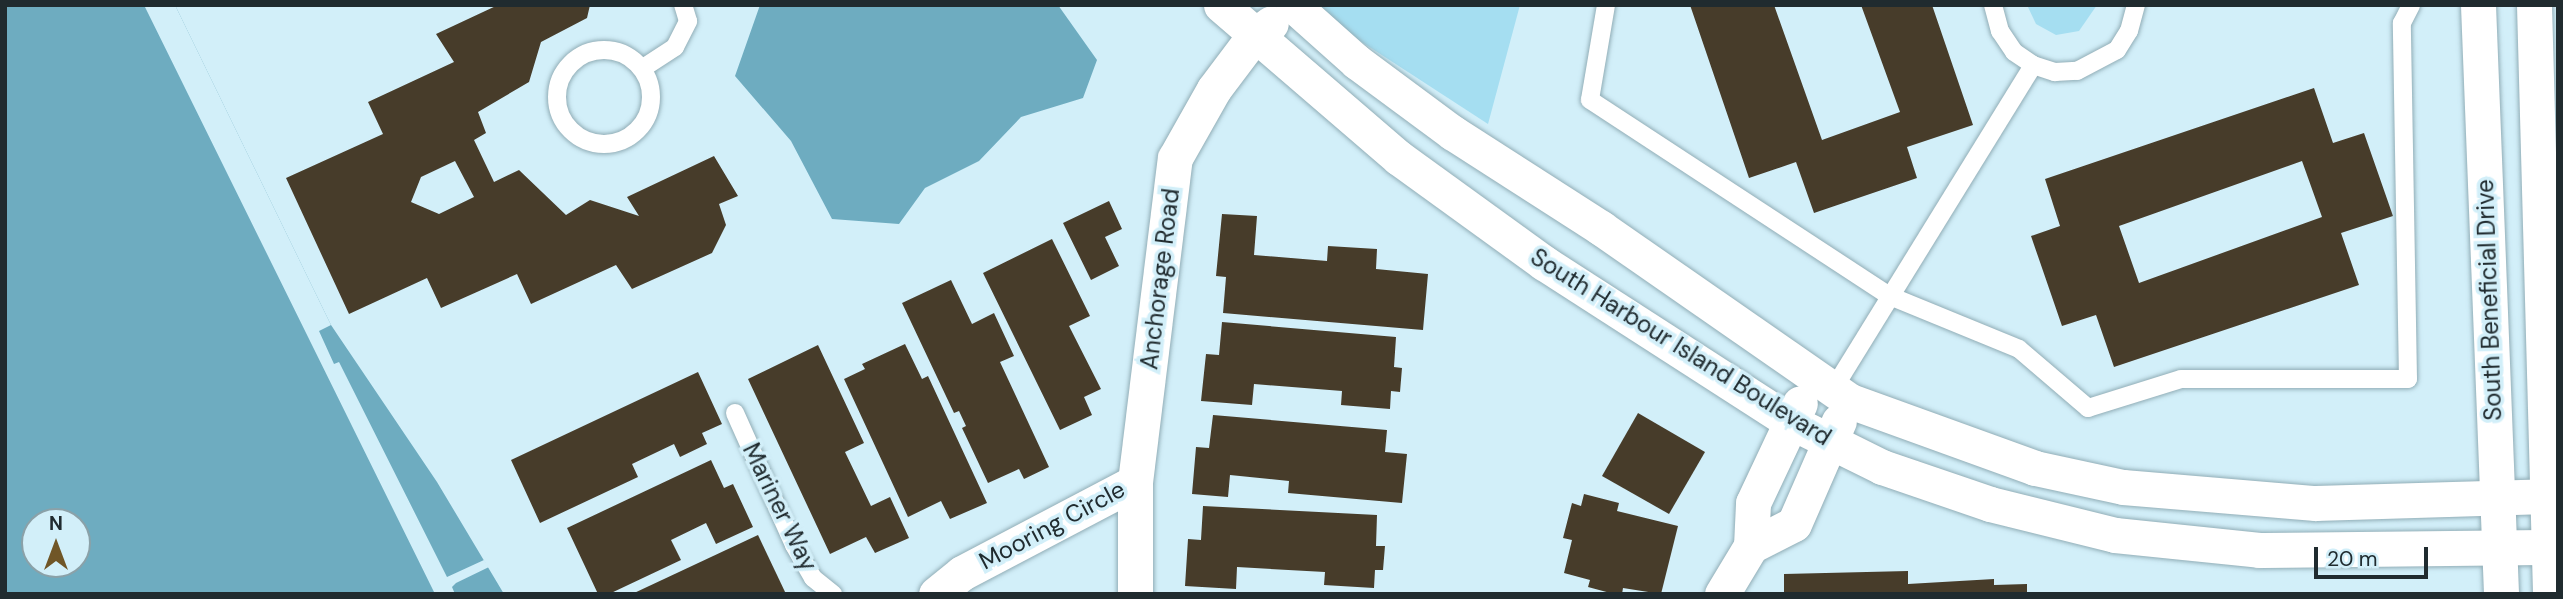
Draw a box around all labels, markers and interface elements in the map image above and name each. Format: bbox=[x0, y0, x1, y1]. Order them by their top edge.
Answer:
street label: South Beneficial Drive bbox=[2470, 179, 2508, 421]
street label: Anchorage Road bbox=[1135, 187, 1185, 371]
street label: South Harbour Island Boulevard bbox=[1525, 242, 1837, 452]
street label: Mariner Way bbox=[737, 438, 823, 576]
street label: Mooring Circle bbox=[974, 475, 1130, 575]
north arrow bbox=[21, 508, 91, 578]
text: N bbox=[49, 511, 63, 536]
scale bar bbox=[2318, 532, 2432, 576]
text: 20 m bbox=[2327, 545, 2378, 573]

